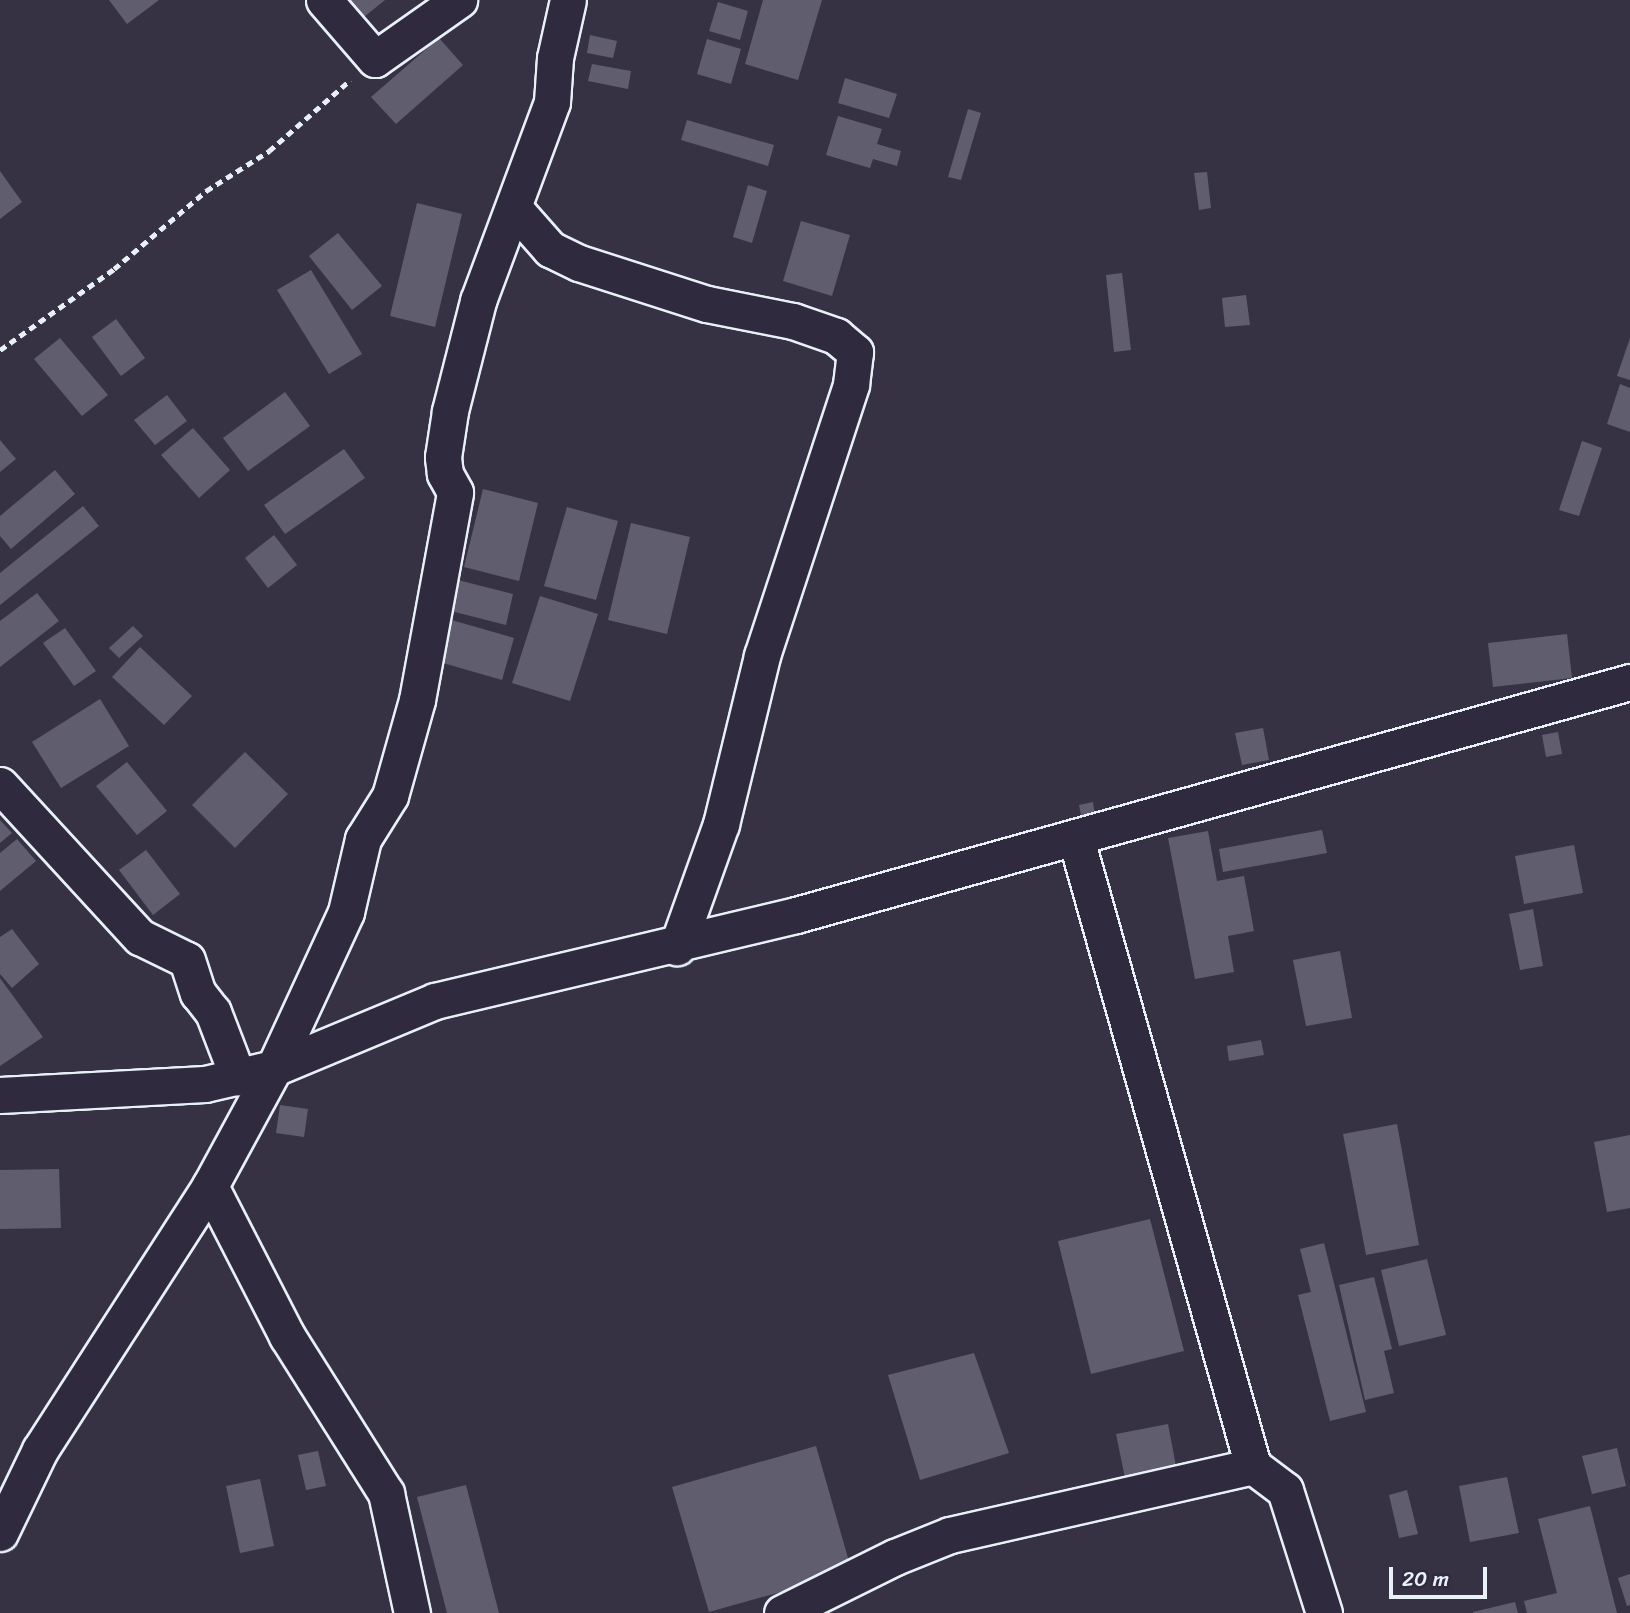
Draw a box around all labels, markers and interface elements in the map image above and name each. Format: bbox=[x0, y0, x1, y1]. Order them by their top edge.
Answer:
scale bar bbox=[1392, 1554, 1490, 1598]
text: 20 m bbox=[1402, 1560, 1449, 1598]

